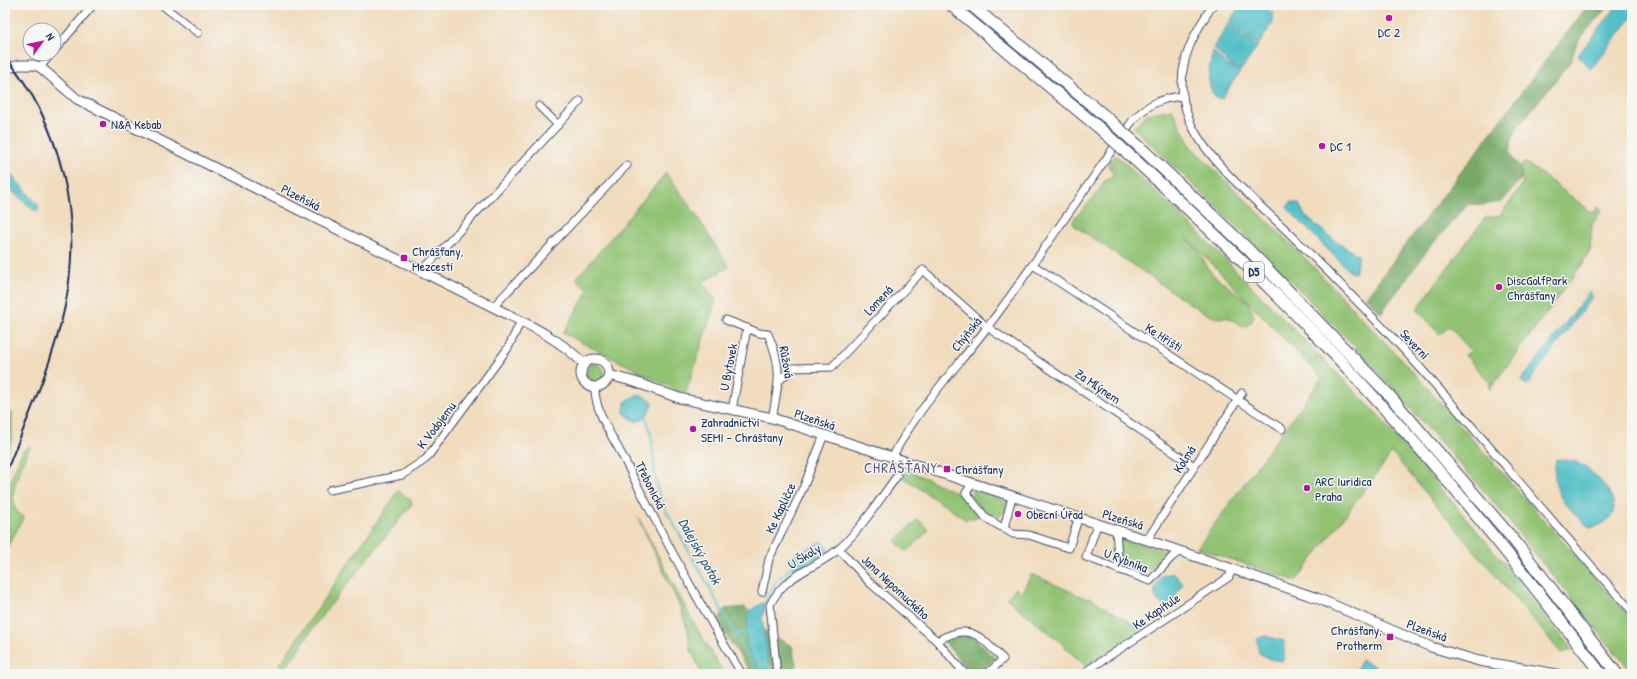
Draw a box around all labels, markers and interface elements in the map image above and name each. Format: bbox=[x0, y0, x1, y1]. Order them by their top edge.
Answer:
marker: DC 2 bbox=[1384, 13, 1394, 23]
north arrow bbox=[22, 22, 62, 62]
place label: DC 2 bbox=[1378, 23, 1400, 41]
text: N bbox=[43, 30, 58, 43]
place label: N&A Kebab bbox=[111, 115, 162, 133]
marker: N&A Kebab bbox=[98, 119, 108, 129]
place label: DC 1 bbox=[1330, 137, 1351, 155]
marker: DC 1 bbox=[1317, 141, 1327, 151]
street label: Plzeňská bbox=[278, 179, 324, 215]
place label: Chrášťany, Mezcestí bbox=[412, 242, 463, 275]
marker: Chrášťany, Mezcestí bbox=[399, 253, 409, 263]
road number: D5 bbox=[1244, 262, 1264, 282]
place label: DiscGolfPark Chrášťany bbox=[1507, 271, 1568, 304]
street label: Lomená bbox=[859, 281, 897, 319]
marker: DiscGolfPark Chrášťany bbox=[1494, 282, 1504, 292]
street label: Chýňská bbox=[947, 313, 985, 355]
street label: Ke Hřišti bbox=[1142, 318, 1186, 356]
street label: Severní bbox=[1396, 325, 1434, 363]
street label: U Bytovek bbox=[715, 341, 742, 392]
street label: Růžová bbox=[775, 345, 799, 379]
street label: Za Mlýnem bbox=[1072, 364, 1124, 408]
street label: K Vodojemu bbox=[412, 398, 460, 452]
street label: Plzeňská bbox=[792, 404, 838, 434]
place label: Zahradnictví SEMI - Chráštany bbox=[701, 413, 784, 446]
marker: Zahradnictví SEMI - Chráštany bbox=[688, 424, 698, 434]
street label: Kolmá bbox=[1168, 442, 1200, 476]
district label: CHRÁŠŤANY bbox=[864, 457, 938, 478]
street label: Třebonická bbox=[631, 458, 671, 512]
place label: Chrášťany bbox=[955, 460, 1004, 478]
marker: Chrášťany bbox=[942, 464, 952, 474]
place label: ARC Iuridica Praha bbox=[1315, 472, 1372, 505]
street label: Ke Kapličce bbox=[760, 480, 800, 536]
marker: ARC Iuridica Praha bbox=[1302, 483, 1312, 493]
street label: Plzeňská bbox=[1100, 504, 1146, 534]
place label: Obecní Úřad bbox=[1026, 505, 1083, 523]
marker: Obecní Úřad bbox=[1013, 509, 1023, 519]
water label: Dalejský potok bbox=[674, 514, 727, 589]
street label: U Školy bbox=[784, 539, 824, 573]
street label: U Rybníka bbox=[1101, 543, 1151, 577]
street label: Jana Nepomuckého bbox=[858, 551, 934, 623]
street label: Ke Kapitule bbox=[1129, 589, 1183, 633]
street label: Plzeňská bbox=[1404, 614, 1450, 646]
place label: Chrášťany, Protherm bbox=[1331, 621, 1382, 654]
marker: Chrášťany, Protherm bbox=[1385, 632, 1395, 642]

